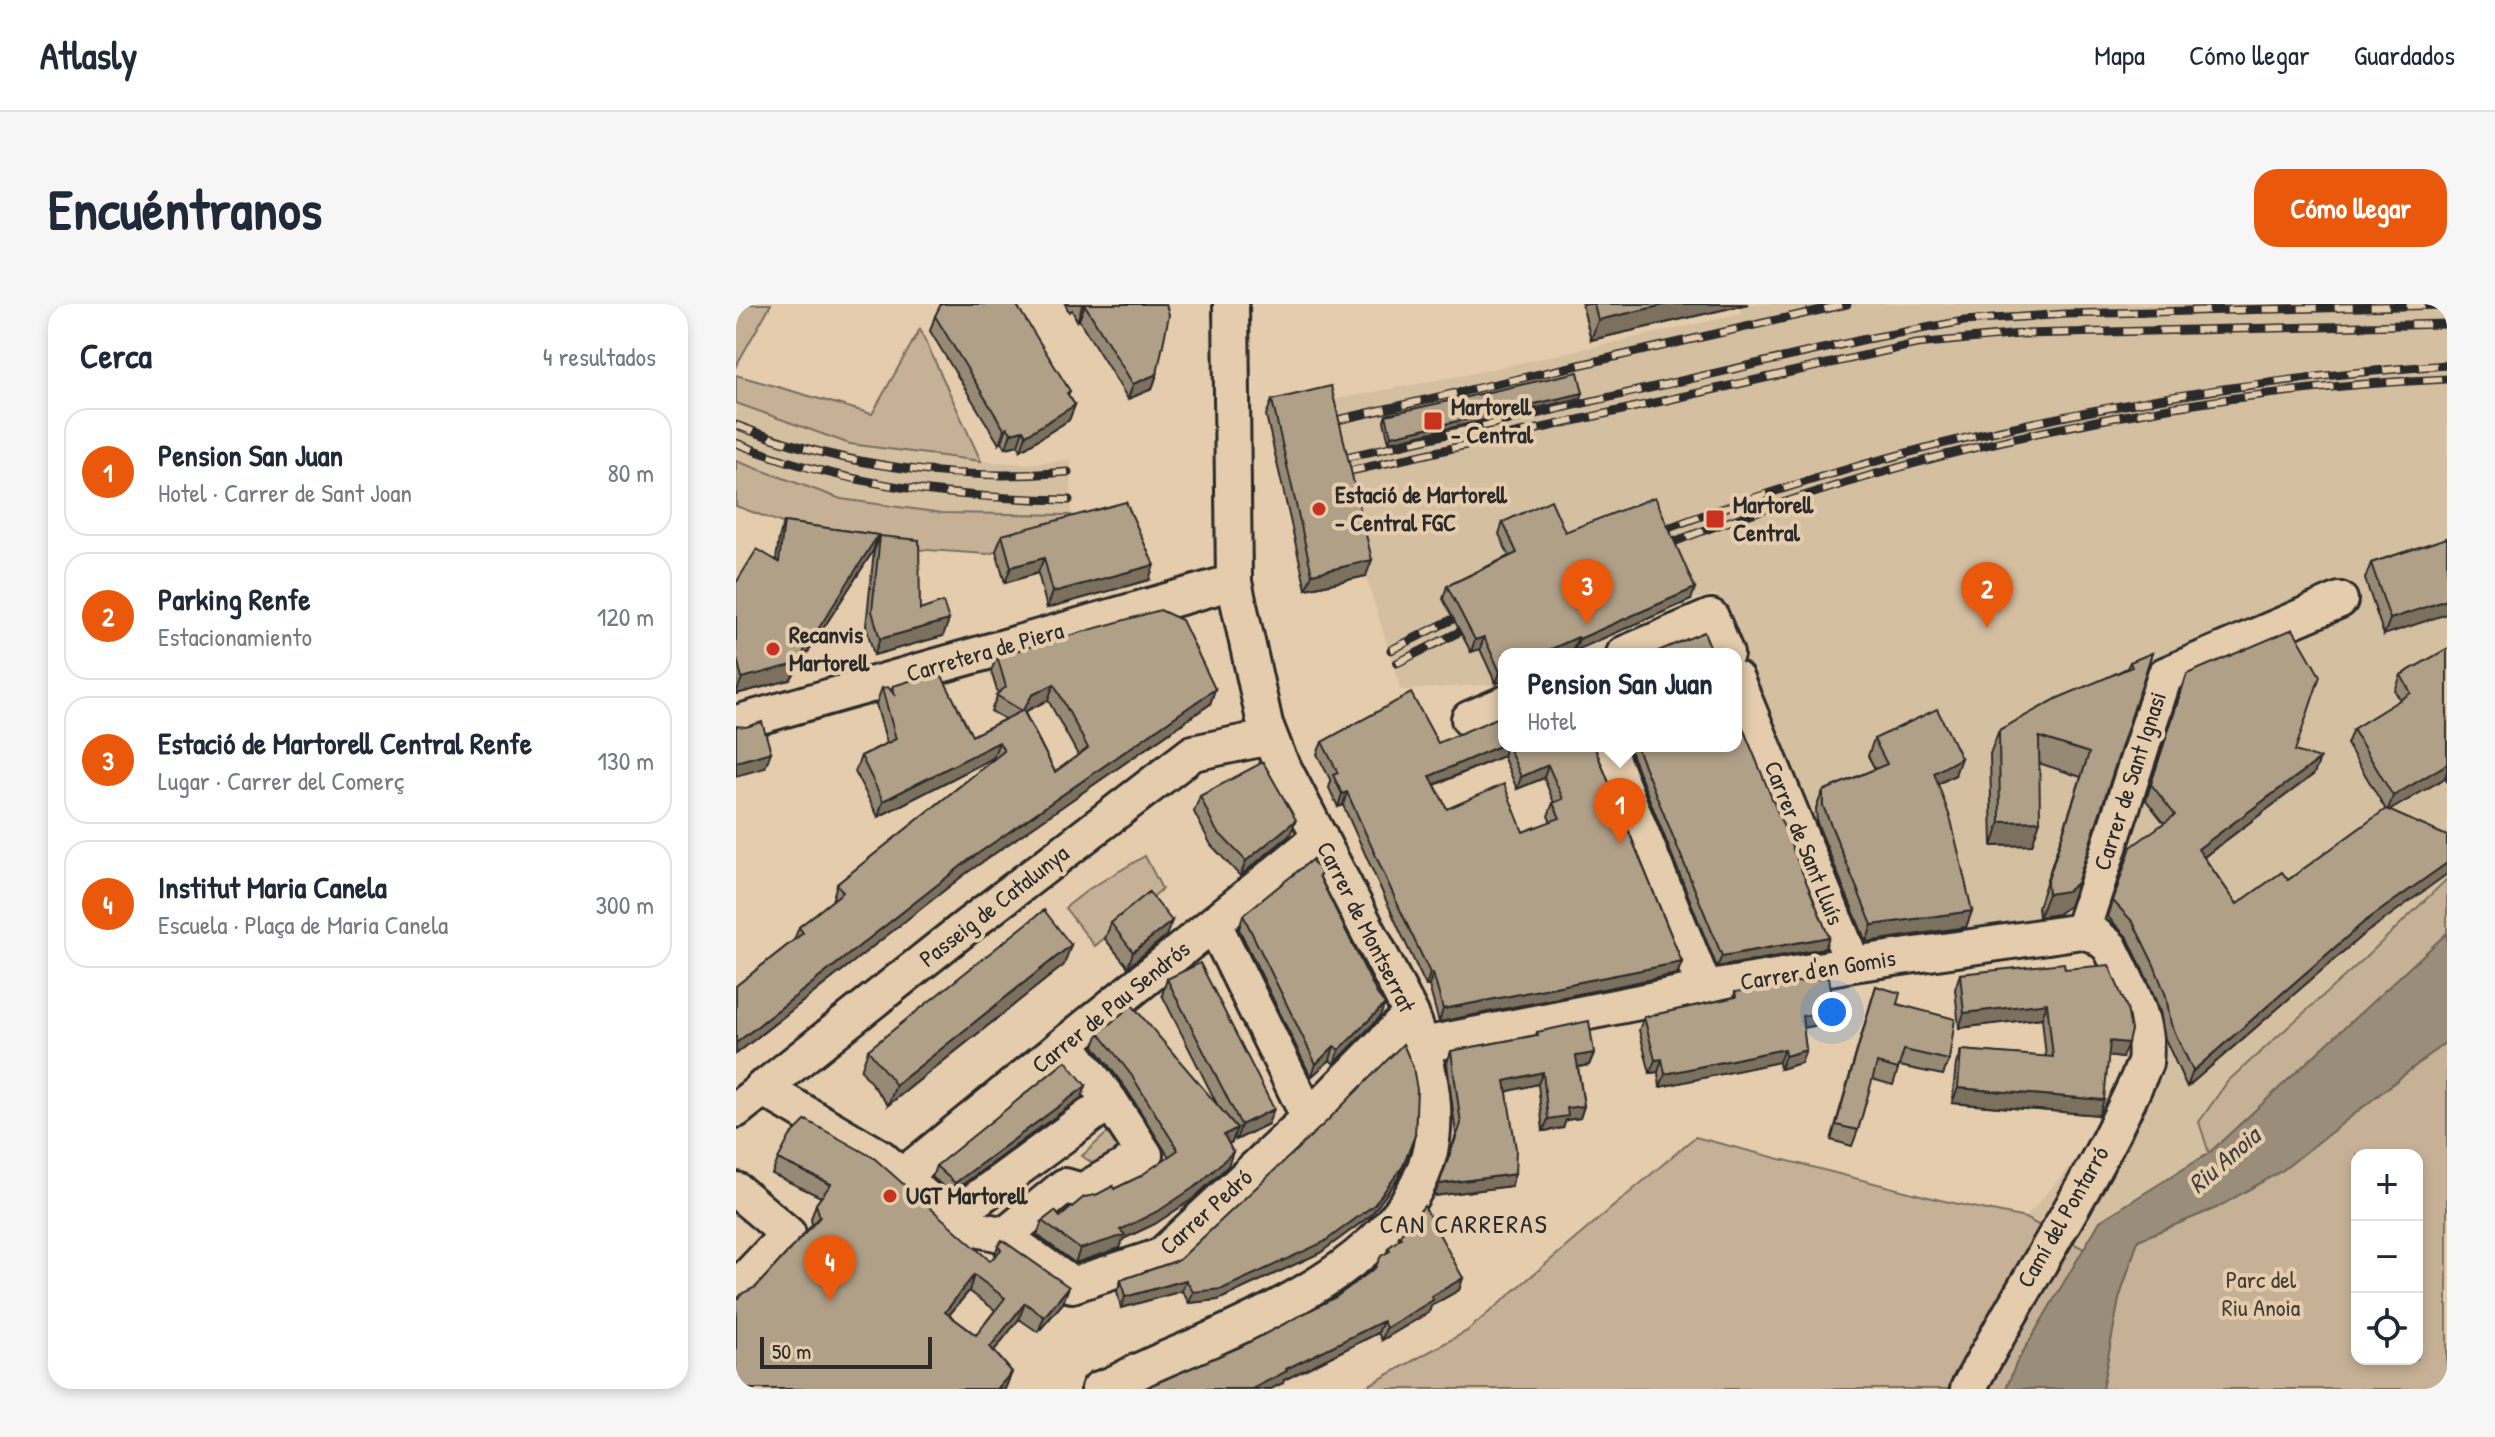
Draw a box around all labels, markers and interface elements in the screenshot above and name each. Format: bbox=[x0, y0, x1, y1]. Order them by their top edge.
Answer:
text: Atlasly bbox=[40, 29, 137, 81]
text: Mapa bbox=[2094, 36, 2145, 74]
text: Cómo llegar bbox=[2189, 36, 2310, 74]
text: Guardados bbox=[2354, 36, 2455, 74]
button: Cómo llegar bbox=[2254, 169, 2447, 247]
text: Encuéntranos bbox=[48, 171, 322, 246]
text: Cerca bbox=[80, 333, 152, 379]
text: 4 resultados bbox=[543, 339, 656, 374]
place label: Martorell - Central bbox=[1451, 390, 1534, 450]
marker: Martorell - Central bbox=[1422, 410, 1444, 432]
text: Pension San Juan bbox=[158, 435, 343, 475]
text: 1 bbox=[103, 455, 113, 490]
text: 80 m bbox=[607, 455, 654, 490]
text: Hotel · Carrer de Sant Joan bbox=[158, 475, 412, 510]
place label: Estació de Martorell - Central FGC bbox=[1335, 478, 1507, 538]
place label: Martorell Central bbox=[1733, 488, 1814, 548]
marker: Estació de Martorell - Central FGC bbox=[1310, 500, 1328, 518]
marker: Martorell Central bbox=[1704, 508, 1726, 530]
pin: 3 bbox=[1561, 559, 1613, 625]
pin: 2 bbox=[1961, 562, 2013, 628]
text: Parking Renfe bbox=[158, 579, 311, 619]
text: 2 bbox=[102, 599, 114, 634]
text: 120 m bbox=[597, 599, 654, 634]
street label: Carretera de Piera bbox=[902, 613, 1067, 689]
place label: Recanvis Martorell bbox=[789, 618, 870, 678]
text: Estacionamiento bbox=[158, 619, 312, 654]
marker: Recanvis Martorell bbox=[764, 640, 782, 658]
popup bbox=[1498, 648, 1742, 752]
text: Pension San Juan bbox=[1527, 663, 1713, 703]
street label: Carrer de Sant Ignasi bbox=[2085, 687, 2173, 874]
text: Hotel bbox=[1527, 703, 1576, 738]
text: Estació de Martorell Central Renfe bbox=[158, 723, 532, 763]
text: 3 bbox=[102, 743, 114, 778]
text: 130 m bbox=[598, 743, 654, 778]
street label: Carrer de Sant Lluís bbox=[1757, 756, 1852, 929]
text: Lugar · Carrer del Comerç bbox=[158, 763, 404, 798]
pin: 1 bbox=[1594, 778, 1646, 844]
street label: Carrer de Montserrat bbox=[1310, 836, 1424, 1018]
street label: Passeig de Catalunya bbox=[912, 837, 1075, 974]
text: Institut Maria Canela bbox=[158, 867, 387, 907]
text: 4 bbox=[103, 887, 113, 922]
text: 300 m bbox=[595, 887, 654, 922]
text: Escuela · Plaça de Maria Canela bbox=[158, 907, 448, 942]
street label: Carrer de Pau Sendrós bbox=[1025, 932, 1196, 1080]
street label: Carrer d'en Gomis bbox=[1738, 941, 1898, 997]
your location bbox=[1812, 992, 1852, 1032]
water label: Riu Anoia bbox=[2180, 1117, 2269, 1201]
street label: Camí del Pontarró bbox=[2009, 1140, 2116, 1293]
map controls bbox=[2351, 1149, 2423, 1365]
button: + bbox=[2351, 1149, 2423, 1221]
street label: Carrer Pedró bbox=[1152, 1161, 1259, 1262]
place label: UGT Martorell bbox=[906, 1179, 1028, 1211]
marker: UGT Martorell bbox=[881, 1187, 899, 1205]
district label: CAN CARRERAS bbox=[1379, 1206, 1549, 1241]
button: − bbox=[2351, 1221, 2423, 1293]
pin: 4 bbox=[804, 1235, 856, 1301]
park label: Parc del Riu Anoia bbox=[2222, 1263, 2300, 1323]
button: locate bbox=[2351, 1293, 2423, 1365]
scale bar bbox=[760, 1333, 932, 1369]
text: 50 m bbox=[772, 1336, 811, 1366]

